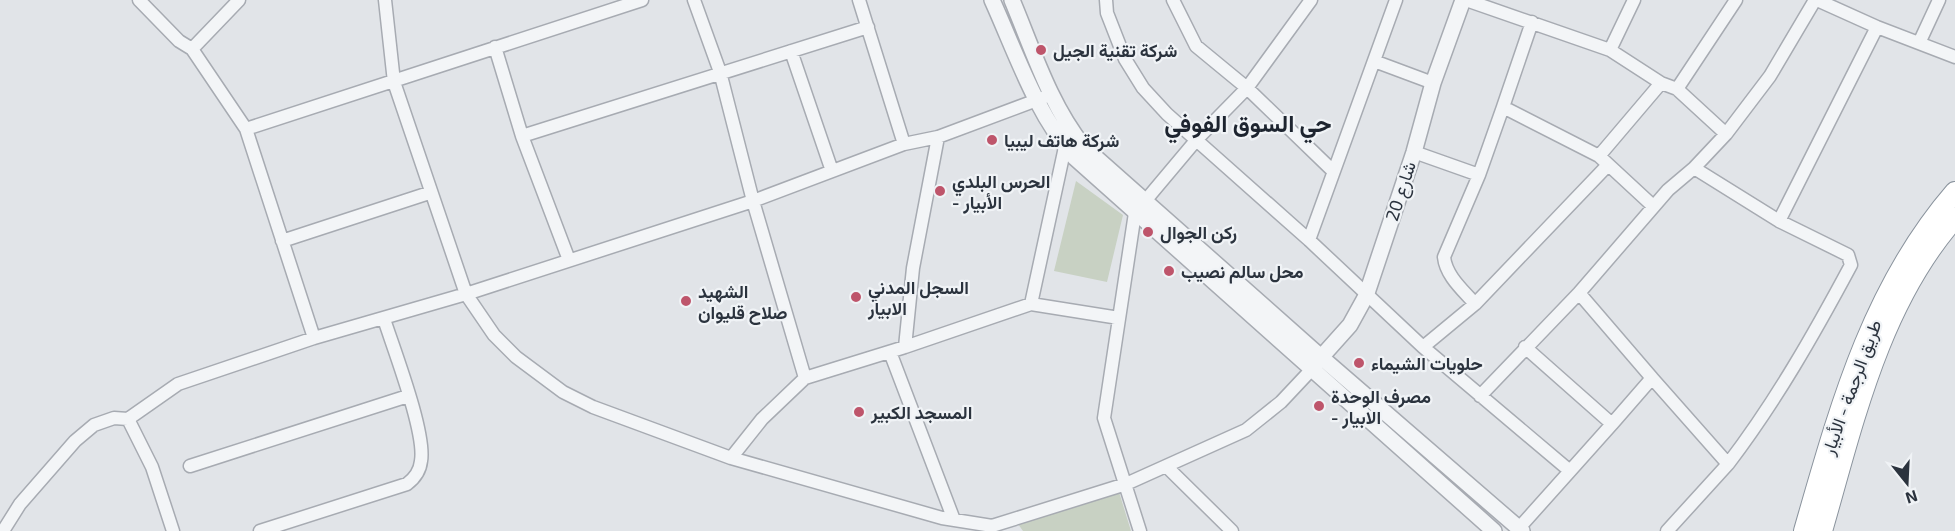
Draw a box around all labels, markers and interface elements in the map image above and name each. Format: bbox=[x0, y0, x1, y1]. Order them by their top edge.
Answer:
place label: شركة تقنية الجيل bbox=[1053, 39, 1177, 62]
marker: شركة تقنية الجيل bbox=[1034, 43, 1048, 57]
district label: حي السوق الفوفي bbox=[1164, 108, 1332, 144]
place label: شركة هاتف ليبيا bbox=[1004, 129, 1119, 152]
marker: شركة هاتف ليبيا bbox=[985, 133, 999, 147]
street label: شارع 20 bbox=[1380, 158, 1422, 224]
place label: الحرس البلدي - الأبيار bbox=[952, 170, 1050, 214]
marker: الحرس البلدي - الأبيار bbox=[933, 184, 947, 198]
place label: ركن الجوال bbox=[1160, 221, 1237, 244]
marker: ركن الجوال bbox=[1141, 225, 1155, 239]
place label: محل سالم نصيب bbox=[1181, 260, 1304, 284]
marker: محل سالم نصيب bbox=[1162, 264, 1176, 278]
place label: السجل المدني الابيار bbox=[867, 276, 969, 320]
place label: الشهيد صلاح قليوان bbox=[698, 280, 788, 325]
marker: السجل المدني الابيار bbox=[849, 290, 863, 304]
marker: الشهيد صلاح قليوان bbox=[679, 294, 693, 308]
street label: طريق الرجمة - الأبيار bbox=[1816, 317, 1887, 459]
place label: حلويات الشيماء bbox=[1371, 352, 1483, 375]
marker: حلويات الشيماء bbox=[1352, 356, 1366, 370]
place label: مصرف الوحدة - الابيار bbox=[1331, 385, 1431, 429]
marker: مصرف الوحدة - الابيار bbox=[1312, 399, 1326, 413]
place label: المسجد الكبير bbox=[870, 401, 972, 424]
marker: المسجد الكبير bbox=[852, 405, 866, 419]
north arrow bbox=[1877, 453, 1937, 513]
text: N bbox=[1903, 487, 1920, 509]

